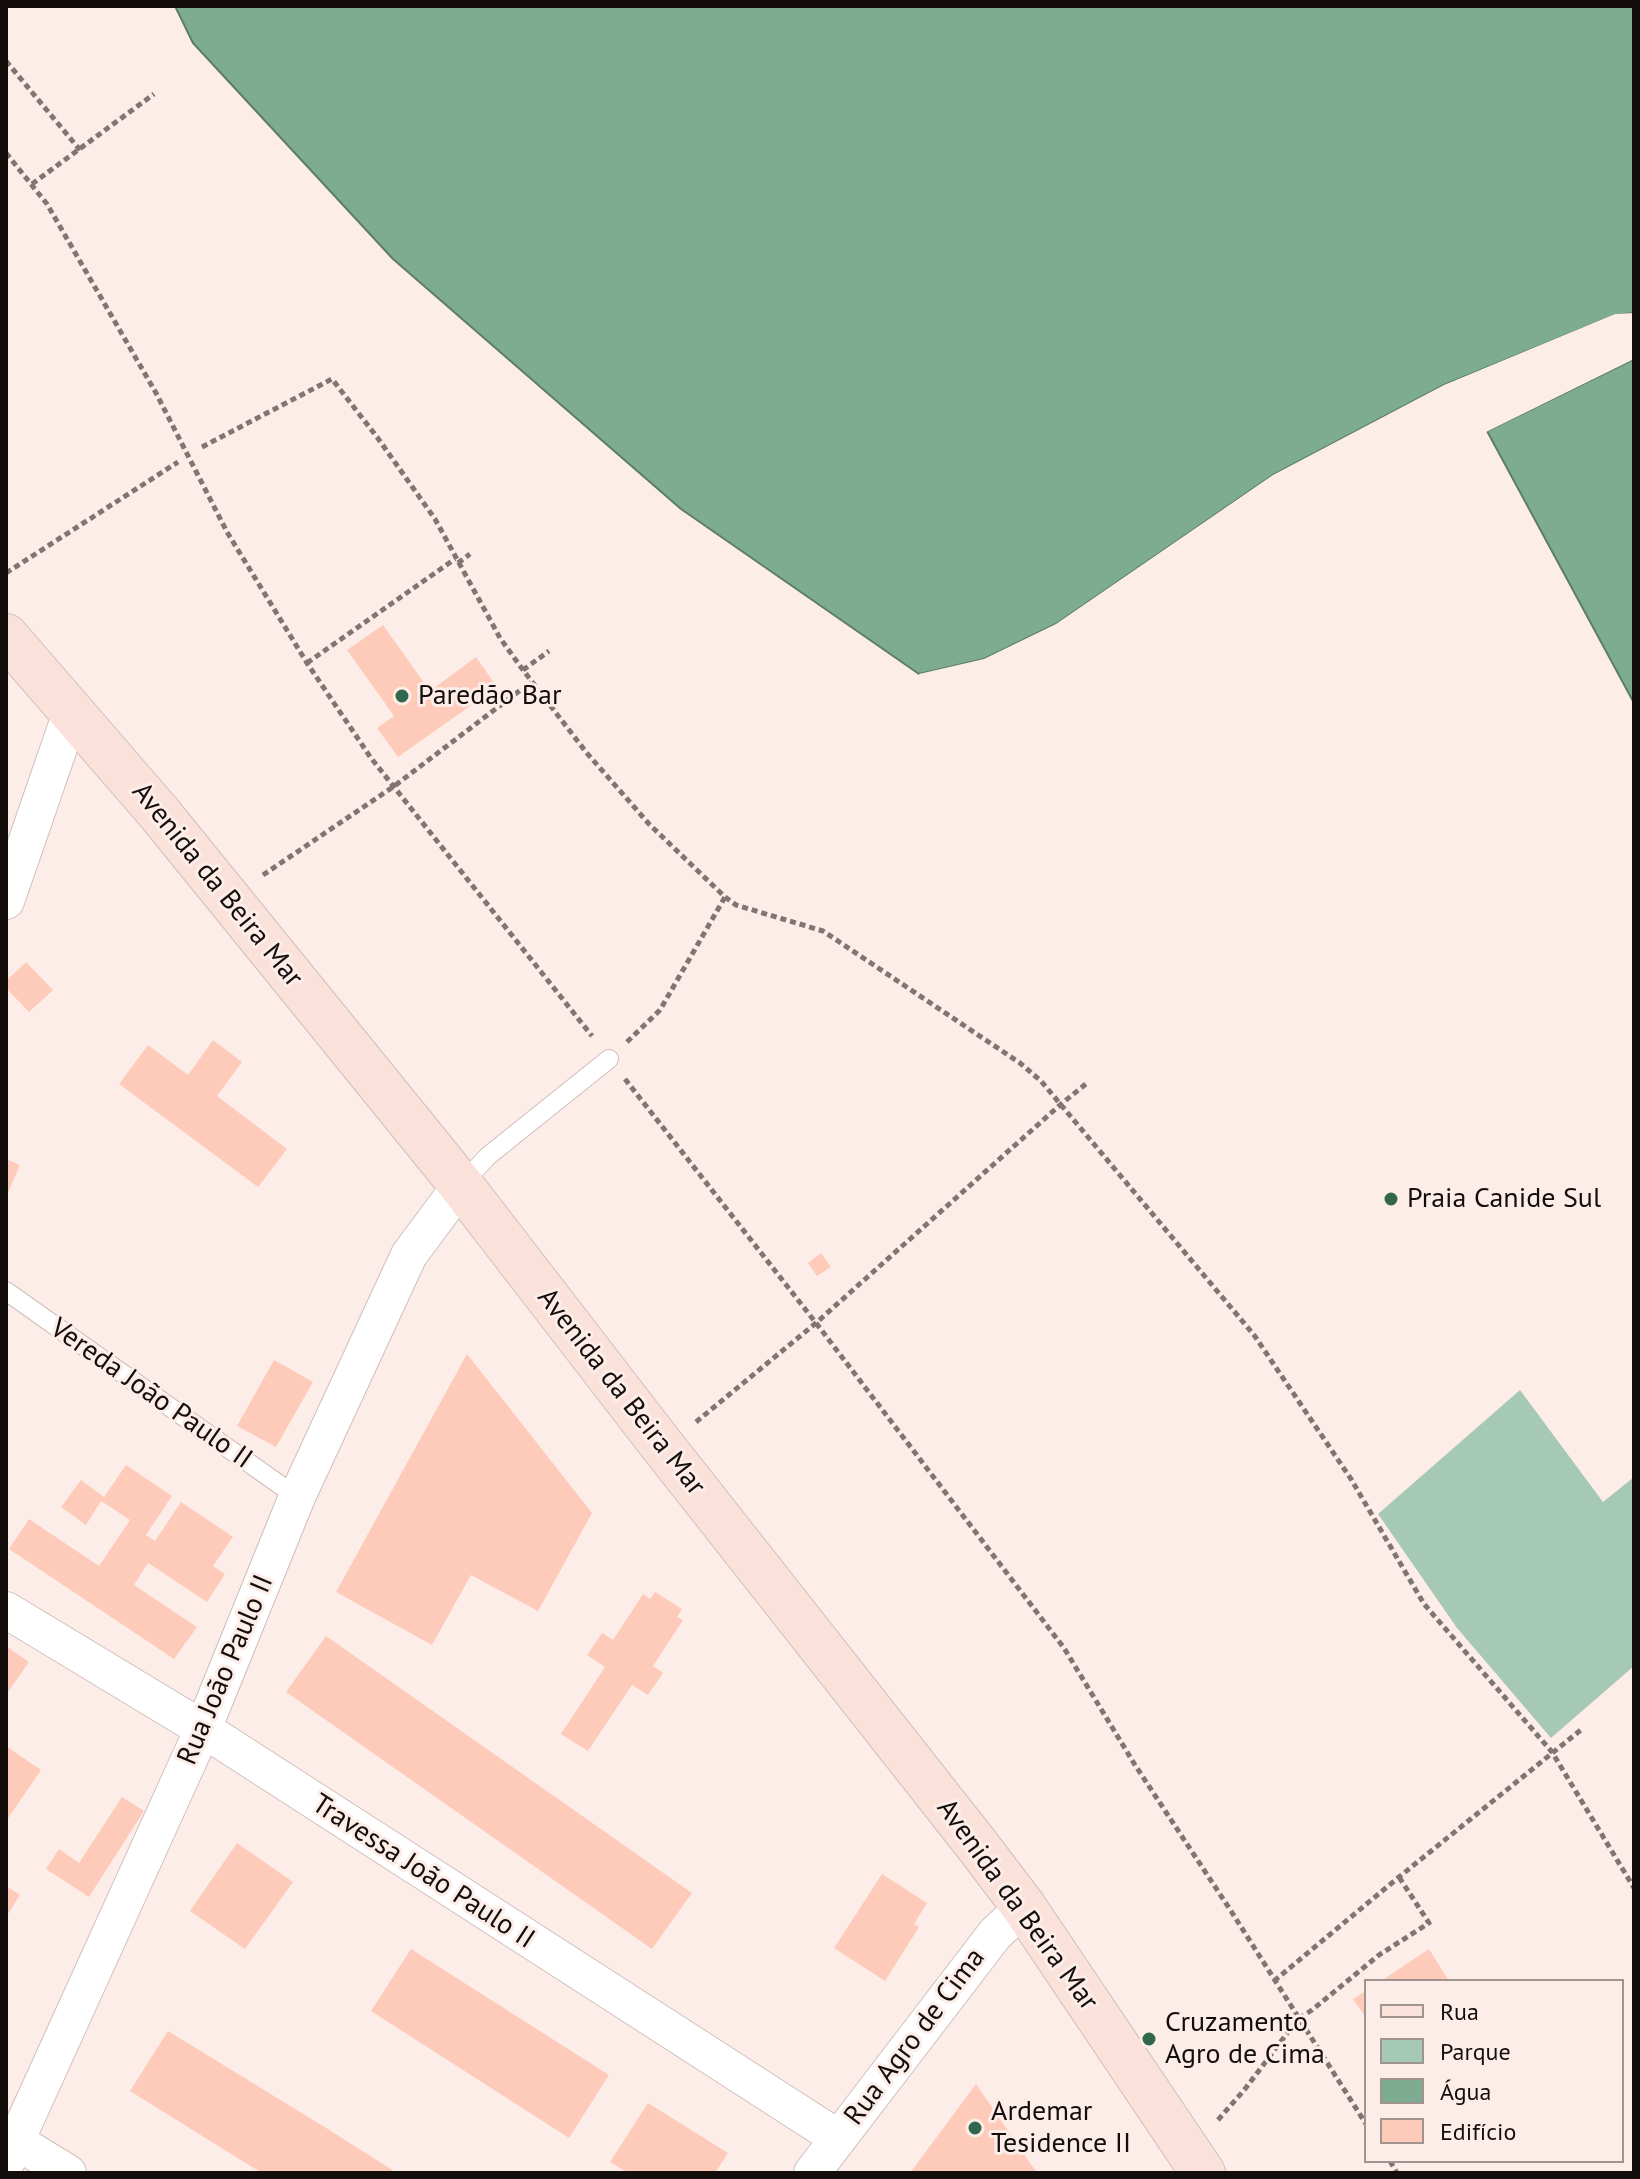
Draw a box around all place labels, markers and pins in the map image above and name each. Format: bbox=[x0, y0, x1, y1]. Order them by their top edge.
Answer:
place label: Paredão Bar bbox=[418, 679, 561, 713]
marker: Paredão Bar bbox=[393, 687, 411, 705]
place label: Praia Canide Sul bbox=[1407, 1182, 1601, 1216]
marker: Praia Canide Sul bbox=[1382, 1190, 1400, 1208]
place label: Cruzamento Agro de Cima bbox=[1165, 2006, 1325, 2072]
marker: Cruzamento Agro de Cima bbox=[1140, 2030, 1158, 2048]
place label: Ardemar Tesidence II bbox=[991, 2095, 1131, 2161]
marker: Ardemar Tesidence II bbox=[966, 2119, 984, 2137]

